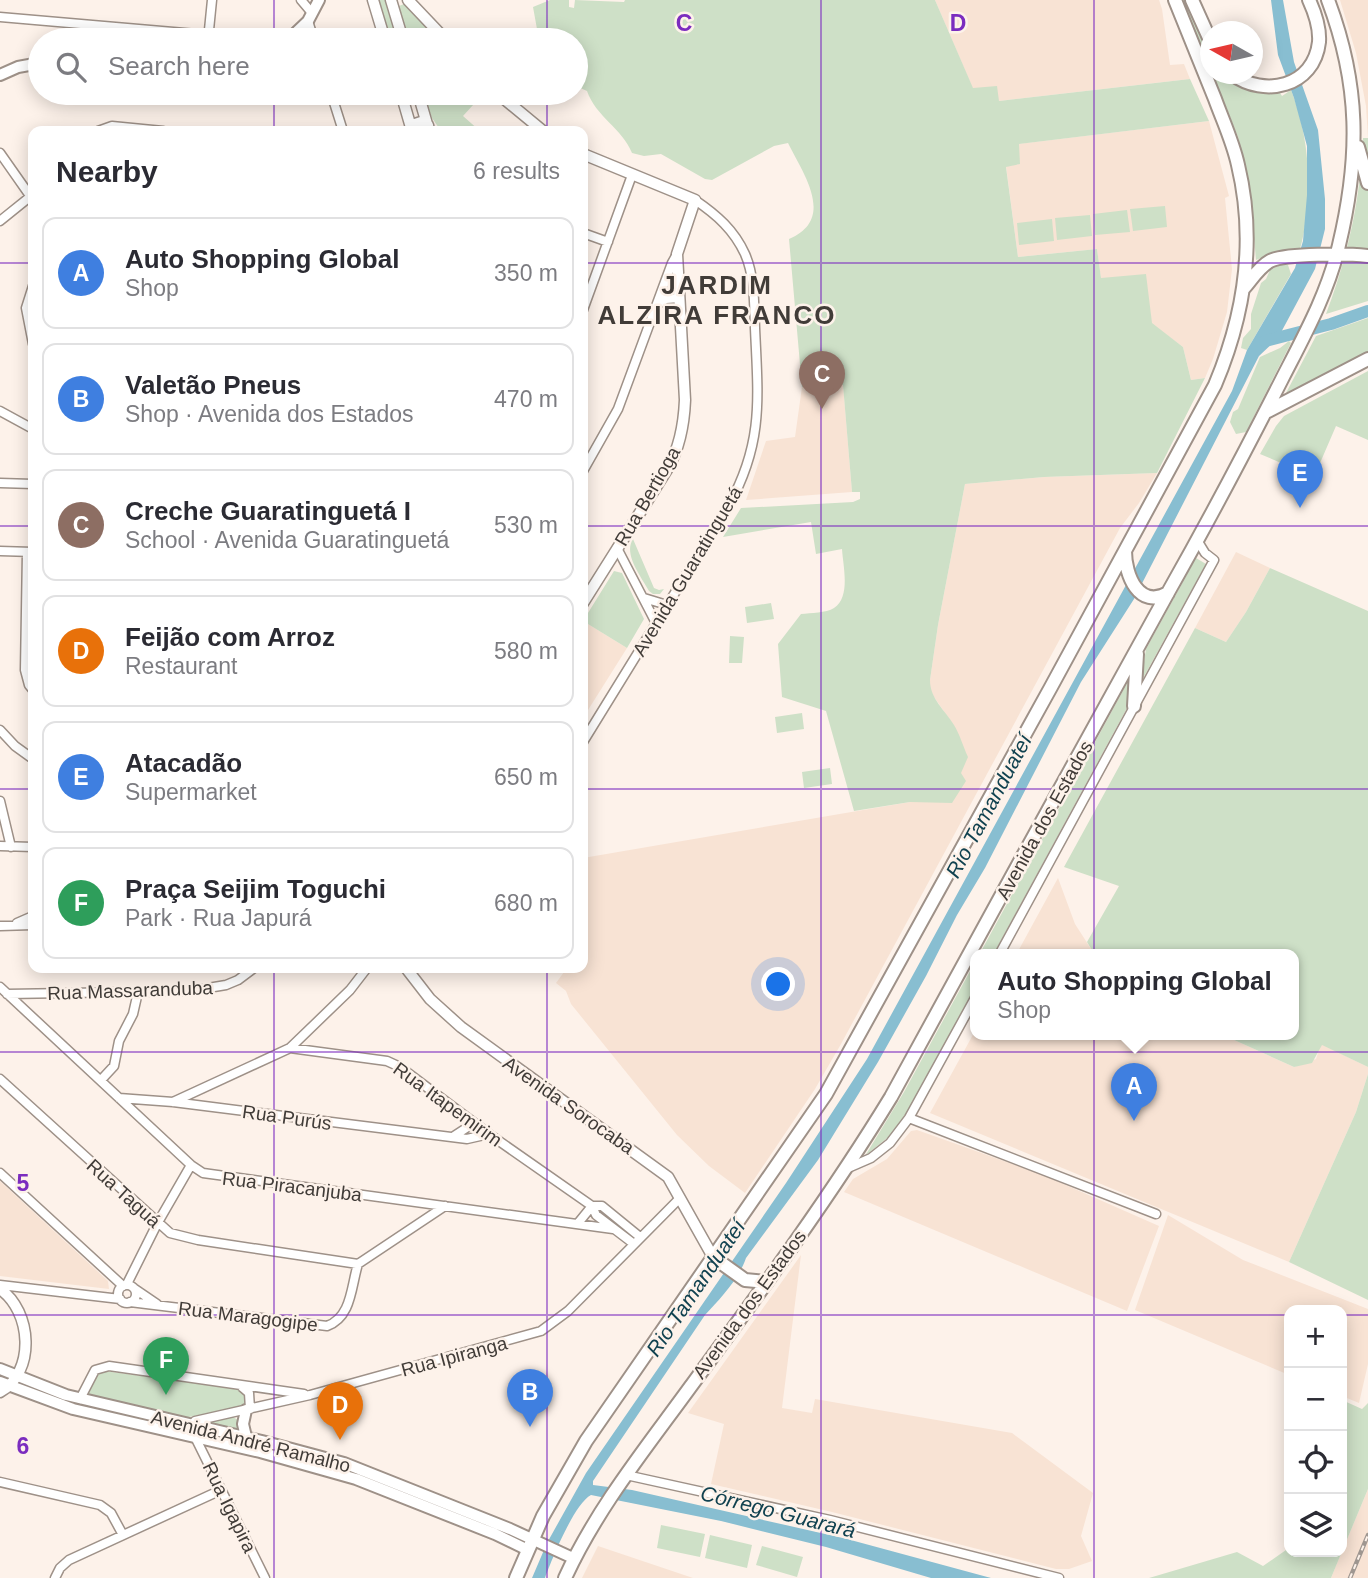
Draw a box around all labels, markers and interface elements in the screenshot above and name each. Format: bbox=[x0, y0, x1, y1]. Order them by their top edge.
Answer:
text: C bbox=[676, 10, 692, 36]
text: D bbox=[950, 10, 966, 36]
north arrow bbox=[1200, 21, 1263, 84]
search box bbox=[28, 28, 588, 105]
icon: search bbox=[52, 48, 90, 86]
text: Search here bbox=[108, 51, 250, 81]
text: Nearby bbox=[56, 155, 158, 188]
text: 6 results bbox=[473, 158, 560, 184]
text: Auto Shopping Global bbox=[125, 244, 399, 274]
text: A bbox=[73, 260, 89, 286]
text: 350 m bbox=[494, 260, 558, 286]
district label: JARDIM ALZIRA FRANCO bbox=[598, 270, 836, 330]
text: Shop bbox=[125, 275, 179, 301]
pin: C bbox=[799, 351, 845, 409]
text: Valetão Pneus bbox=[125, 370, 301, 400]
text: B bbox=[73, 386, 89, 412]
text: 470 m bbox=[494, 386, 558, 412]
text: Shop · Avenida dos Estados bbox=[125, 401, 414, 427]
street label: Rua Bertioga bbox=[611, 443, 684, 550]
pin: E bbox=[1277, 450, 1323, 508]
street label: Avenida Guaratinguetá bbox=[628, 482, 747, 660]
text: Creche Guaratinguetá I bbox=[125, 496, 411, 526]
text: C bbox=[73, 512, 89, 538]
text: 530 m bbox=[494, 512, 558, 538]
text: School · Avenida Guaratinguetá bbox=[125, 527, 449, 553]
text: Feijão com Arroz bbox=[125, 622, 335, 652]
text: D bbox=[73, 638, 89, 664]
text: 580 m bbox=[494, 638, 558, 664]
text: Restaurant bbox=[125, 653, 238, 679]
water label: Rio Tamanduateí bbox=[941, 728, 1037, 881]
street label: Avenida dos Estados bbox=[992, 737, 1097, 903]
text: Atacadão bbox=[125, 748, 242, 778]
text: E bbox=[73, 764, 89, 790]
text: 650 m bbox=[494, 764, 558, 790]
text: Supermarket bbox=[125, 779, 257, 805]
text: Praça Seijim Toguchi bbox=[125, 874, 386, 904]
text: F bbox=[74, 890, 88, 916]
text: 680 m bbox=[494, 890, 558, 916]
text: Park · Rua Japurá bbox=[125, 905, 312, 931]
popup bbox=[970, 949, 1299, 1040]
text: Auto Shopping Global bbox=[997, 966, 1272, 996]
your location bbox=[761, 967, 795, 1001]
street label: Rua Massaranduba bbox=[47, 977, 214, 1004]
text: Shop bbox=[997, 997, 1051, 1023]
street label: Avenida Sorocaba bbox=[499, 1052, 639, 1159]
street label: Rua Itapemirim bbox=[389, 1058, 506, 1151]
pin: A bbox=[1111, 1063, 1157, 1121]
street label: Rua Purús bbox=[241, 1101, 333, 1134]
street label: Rua Taguá bbox=[83, 1155, 165, 1232]
street label: Rua Piracanjuba bbox=[221, 1168, 363, 1206]
text: 5 bbox=[17, 1170, 30, 1196]
water label: Rio Tamanduateí bbox=[642, 1214, 751, 1360]
street label: Avenida dos Estados bbox=[689, 1226, 810, 1383]
street label: Rua Maragogipe bbox=[177, 1298, 319, 1335]
map controls bbox=[1284, 1305, 1347, 1557]
button: + bbox=[1284, 1305, 1347, 1368]
street label: Rua Ipiranga bbox=[399, 1332, 510, 1381]
pin: F bbox=[143, 1337, 189, 1395]
button: − bbox=[1284, 1368, 1347, 1431]
pin: B bbox=[507, 1369, 553, 1427]
pin: D bbox=[317, 1382, 363, 1440]
street label: Avenida André Ramalho bbox=[149, 1407, 353, 1476]
button: locate bbox=[1284, 1431, 1347, 1494]
text: 6 bbox=[17, 1433, 29, 1459]
street label: Rua Igapira bbox=[199, 1458, 261, 1556]
water label: Córrego Guarará bbox=[698, 1481, 858, 1542]
button: layers bbox=[1284, 1494, 1347, 1557]

